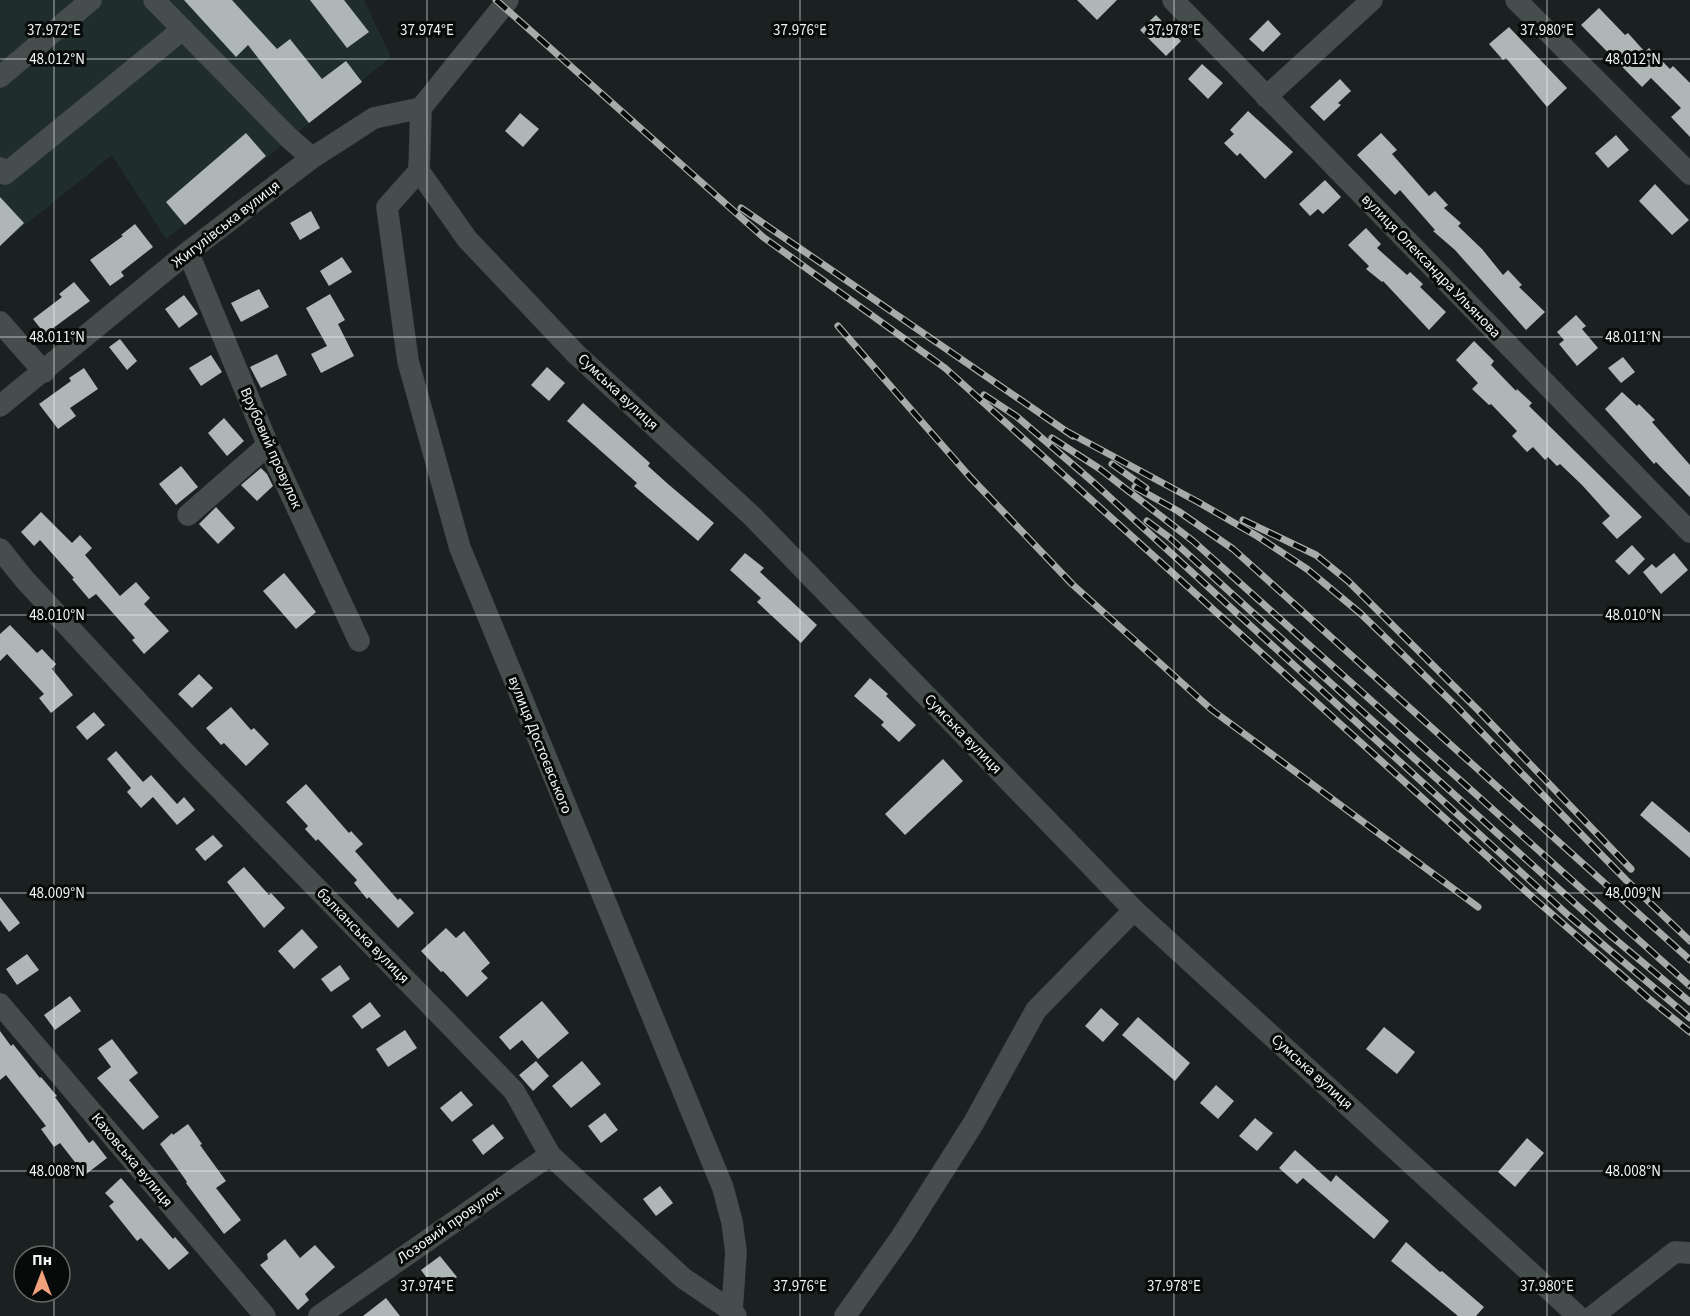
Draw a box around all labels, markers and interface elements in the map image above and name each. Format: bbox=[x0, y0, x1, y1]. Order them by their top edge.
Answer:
text: 37.972°E bbox=[27, 20, 81, 41]
text: 37.974°E bbox=[400, 20, 454, 41]
text: 37.976°E bbox=[773, 20, 827, 41]
text: 37.978°E bbox=[1147, 20, 1201, 41]
text: 37.980°E bbox=[1520, 20, 1574, 41]
text: 48.012°N bbox=[29, 49, 85, 70]
text: 48.012°N bbox=[1605, 49, 1661, 70]
street label: Жигулівська вулиця bbox=[167, 175, 285, 273]
street label: вулиця Олександра Ульянова bbox=[1356, 189, 1506, 343]
text: 48.011°N bbox=[29, 327, 85, 348]
text: 48.011°N bbox=[1605, 327, 1661, 348]
street label: Сумська вулиця bbox=[573, 349, 663, 435]
street label: Врубовий провулок bbox=[235, 384, 307, 512]
text: 48.010°N bbox=[29, 605, 85, 626]
text: 48.010°N bbox=[1605, 605, 1661, 626]
street label: вулиця Достоєвського bbox=[503, 673, 577, 817]
street label: Сумська вулиця bbox=[919, 689, 1007, 779]
text: 48.009°N bbox=[29, 883, 85, 904]
street label: балканська вулиця bbox=[312, 883, 414, 989]
text: 48.009°N bbox=[1605, 883, 1661, 904]
street label: Сумська вулиця bbox=[1266, 1029, 1358, 1115]
street label: Каховська вулиця bbox=[86, 1108, 178, 1212]
text: 48.008°N bbox=[29, 1161, 85, 1182]
text: 48.008°N bbox=[1605, 1161, 1661, 1182]
street label: Лозовий провулок bbox=[393, 1181, 506, 1269]
north arrow bbox=[12, 1244, 72, 1304]
text: Пн bbox=[32, 1249, 52, 1271]
text: 37.974°E bbox=[400, 1276, 454, 1297]
text: 37.976°E bbox=[773, 1276, 827, 1297]
text: 37.978°E bbox=[1147, 1276, 1201, 1297]
text: 37.980°E bbox=[1520, 1276, 1574, 1297]

